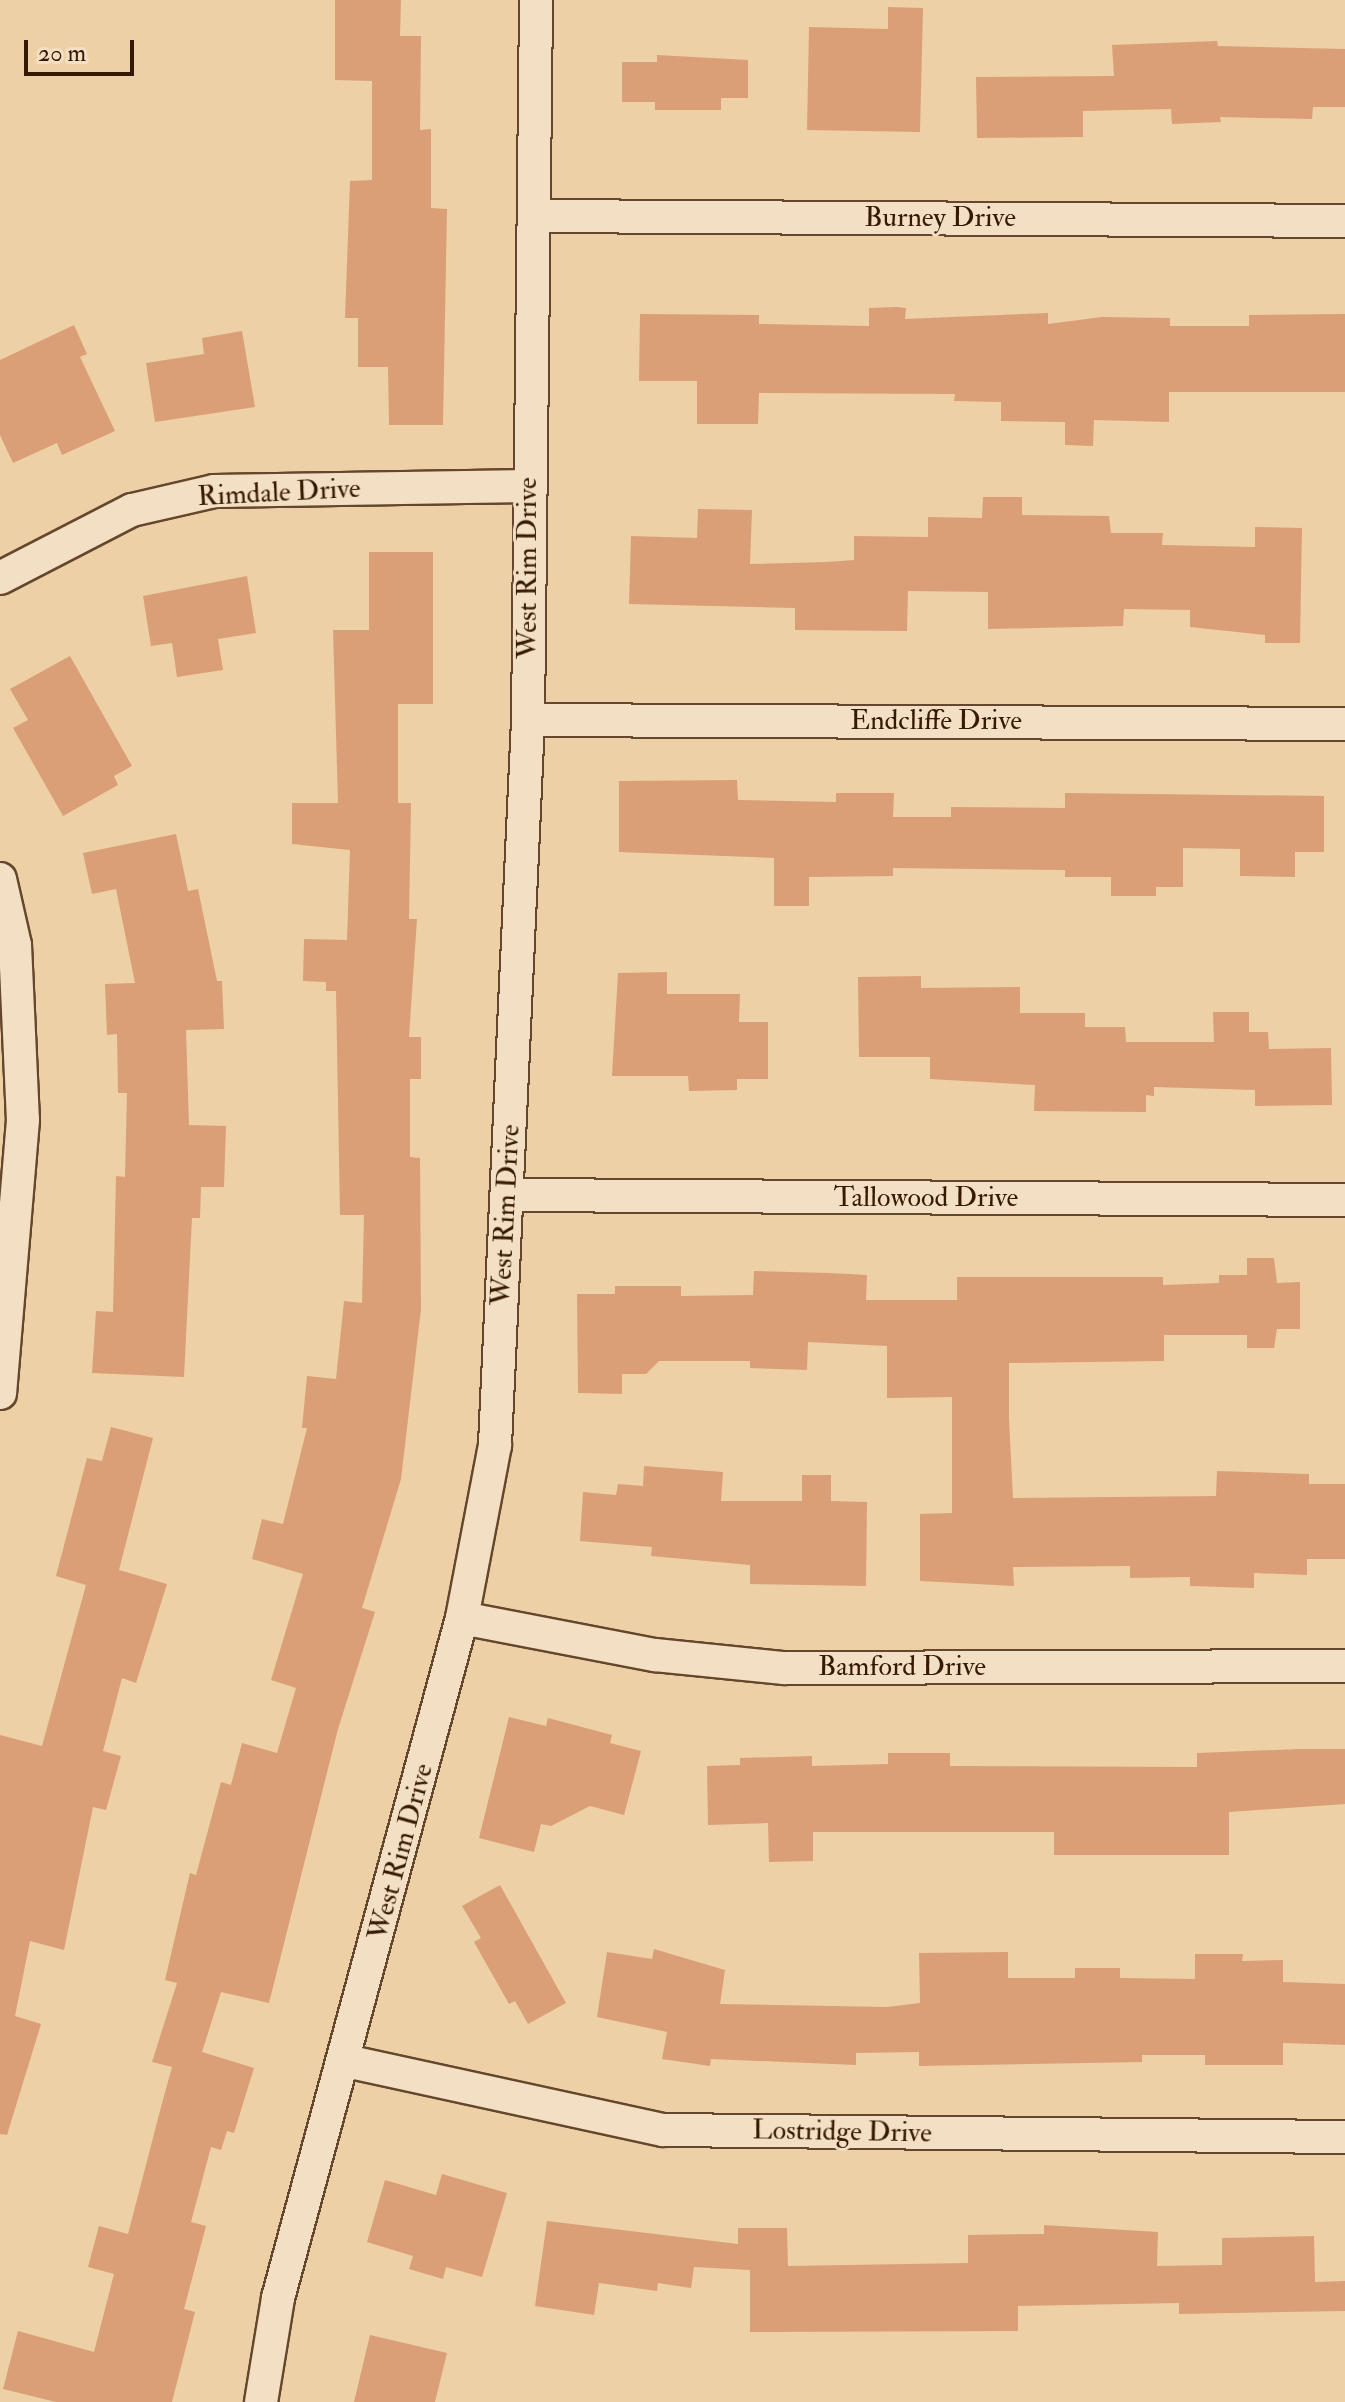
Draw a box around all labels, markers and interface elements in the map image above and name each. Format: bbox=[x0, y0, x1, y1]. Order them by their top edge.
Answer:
scale bar bbox=[28, 24, 138, 74]
text: 20 m bbox=[38, 38, 86, 69]
street label: Burney Drive bbox=[864, 201, 1016, 235]
street label: Rimdale Drive bbox=[197, 472, 361, 514]
street label: West Rim Drive bbox=[511, 477, 545, 659]
street label: Endcliffe Drive bbox=[850, 704, 1022, 738]
street label: West Rim Drive bbox=[484, 1124, 528, 1306]
street label: Tallowood Drive bbox=[834, 1181, 1018, 1215]
street label: Bamford Drive bbox=[818, 1650, 986, 1684]
street label: West Rim Drive bbox=[361, 1760, 441, 1944]
street label: Lostridge Drive bbox=[752, 2114, 932, 2150]

